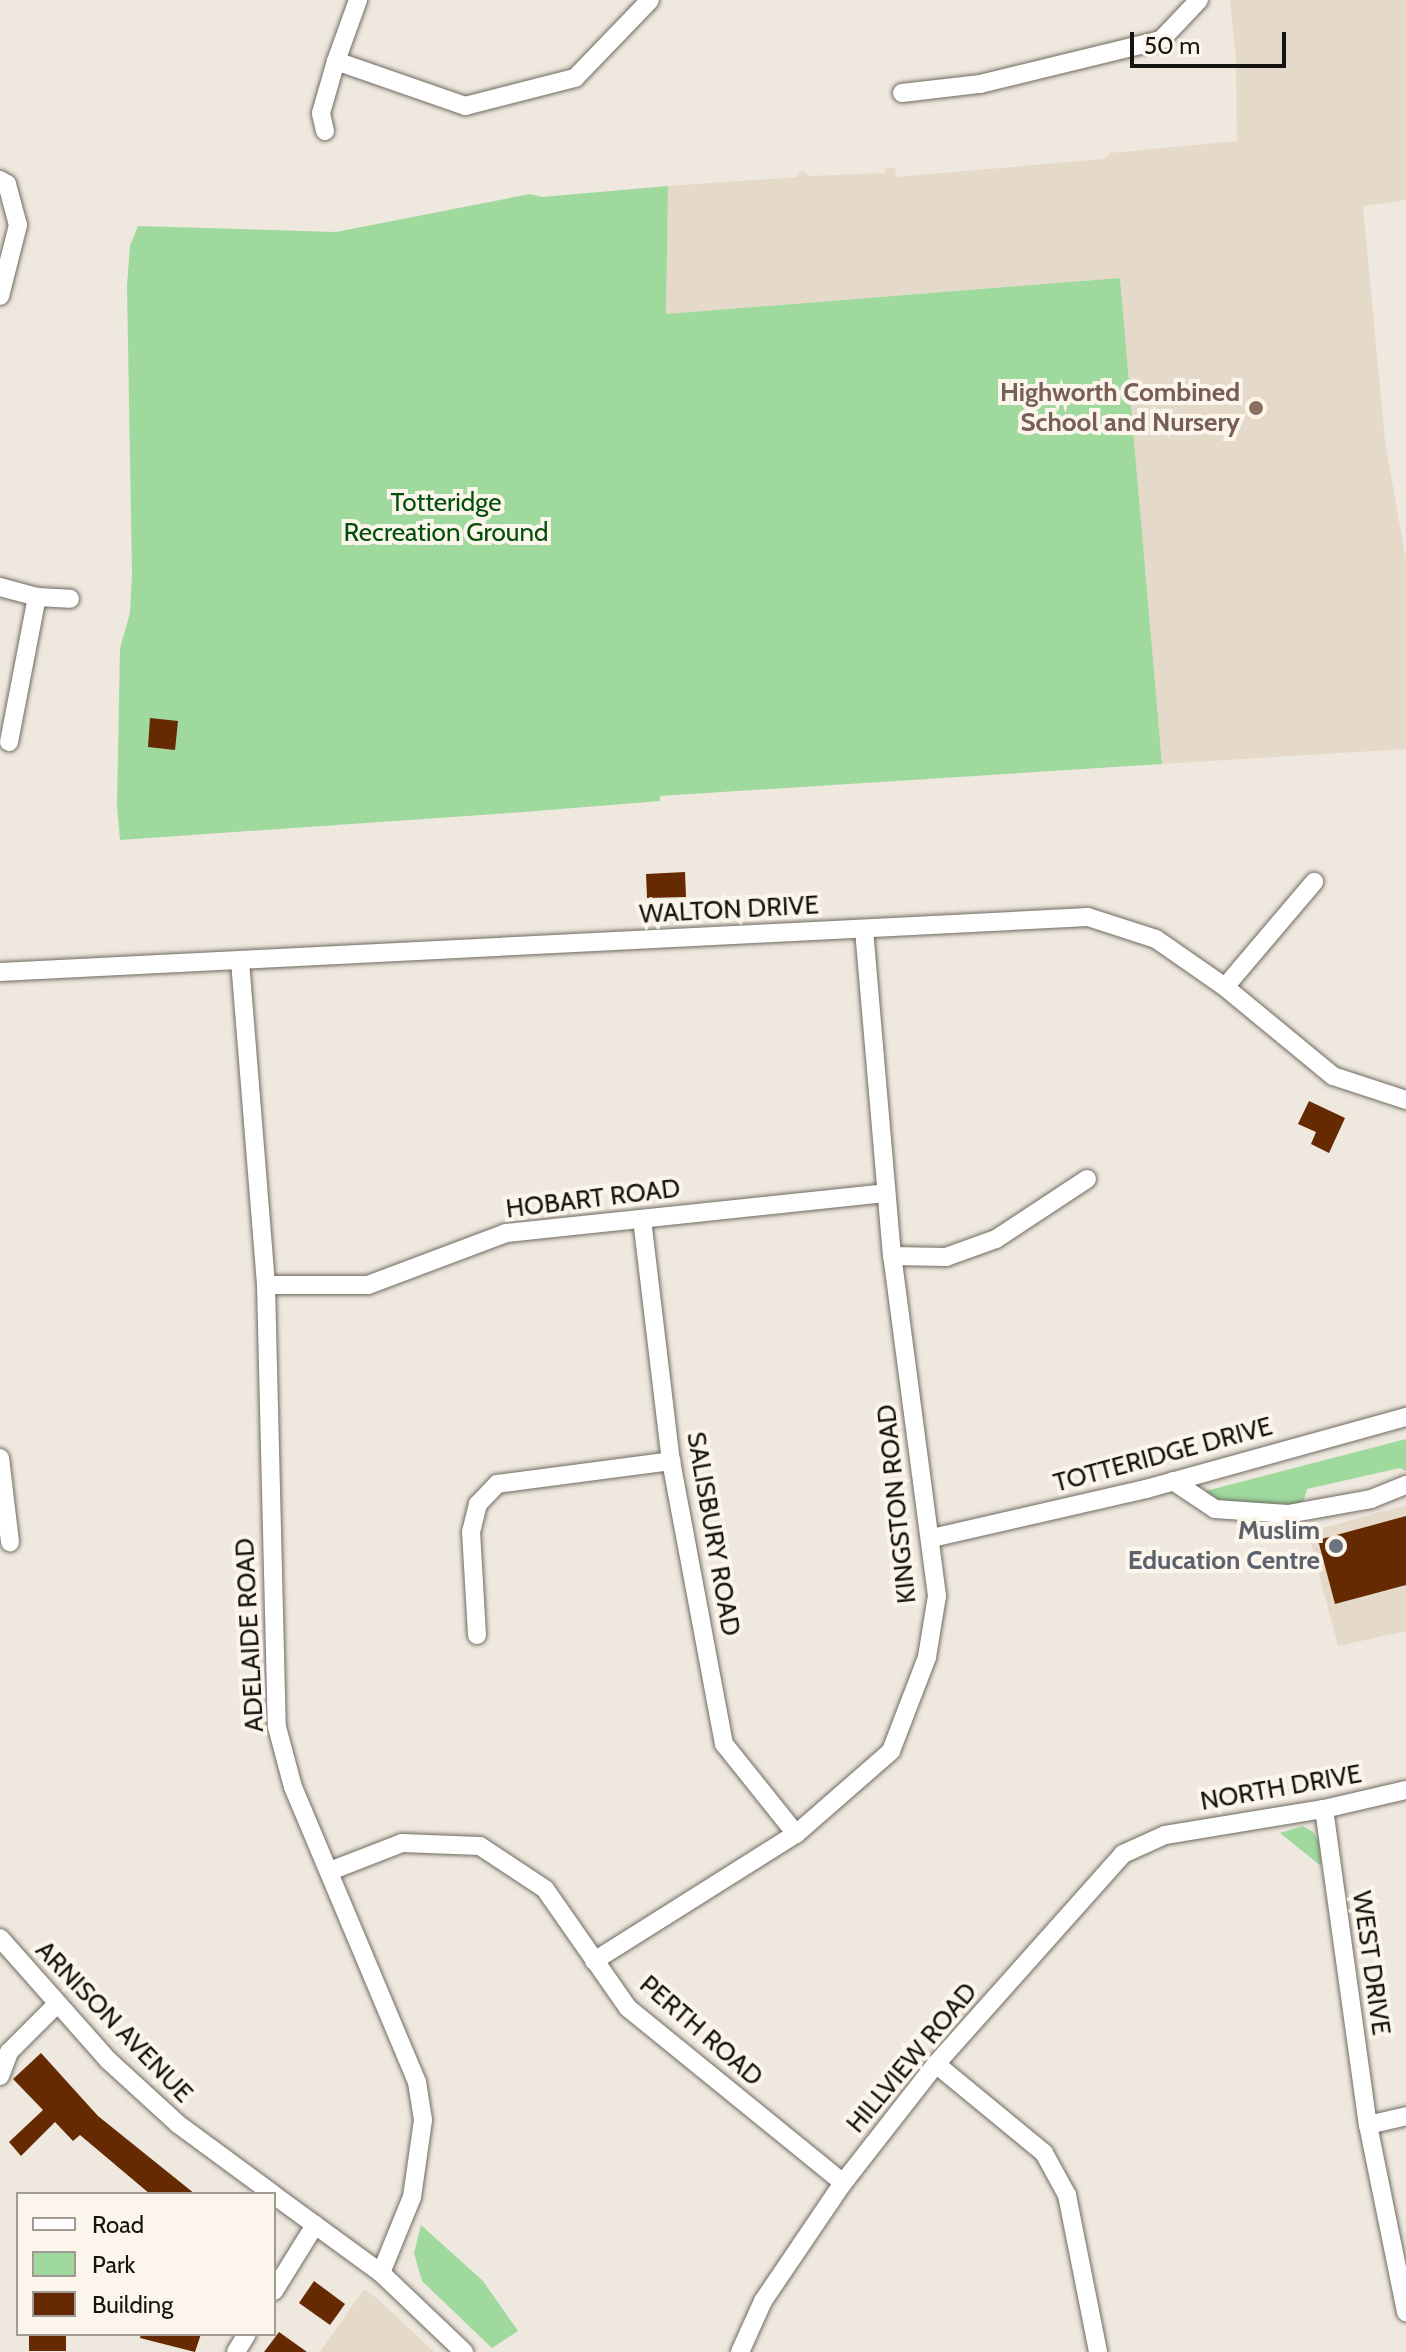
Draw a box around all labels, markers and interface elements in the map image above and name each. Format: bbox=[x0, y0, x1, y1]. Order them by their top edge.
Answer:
scale bar bbox=[1134, 16, 1290, 66]
text: 50 m bbox=[1144, 31, 1200, 60]
place label: Highworth Combined School and Nursery bbox=[1000, 377, 1240, 438]
marker: Highworth Combined School and Nursery bbox=[1247, 399, 1265, 417]
park label: Totteridge Recreation Ground bbox=[344, 487, 548, 548]
street label: WALTON DRIVE bbox=[638, 890, 820, 930]
street label: HOBART ROAD bbox=[504, 1173, 682, 1225]
street label: KINGSTON ROAD bbox=[871, 1403, 923, 1605]
street label: TOTTERIDGE DRIVE bbox=[1050, 1411, 1276, 1499]
street label: SALISBURY ROAD bbox=[680, 1430, 746, 1638]
place label: Muslim Education Centre bbox=[1128, 1515, 1320, 1576]
street label: ADELAIDE ROAD bbox=[229, 1537, 271, 1733]
marker: Muslim Education Centre bbox=[1327, 1537, 1345, 1555]
street label: NORTH DRIVE bbox=[1198, 1758, 1364, 1818]
street label: WEST DRIVE bbox=[1345, 1889, 1397, 2037]
street label: ARNISON AVENUE bbox=[29, 1935, 199, 2109]
street label: PERTH ROAD bbox=[633, 1969, 769, 2093]
street label: HILLVIEW ROAD bbox=[840, 1977, 984, 2139]
legend bbox=[16, 2192, 276, 2336]
text: Road bbox=[92, 2210, 144, 2239]
text: Park bbox=[92, 2250, 135, 2279]
text: Building bbox=[92, 2290, 173, 2319]

